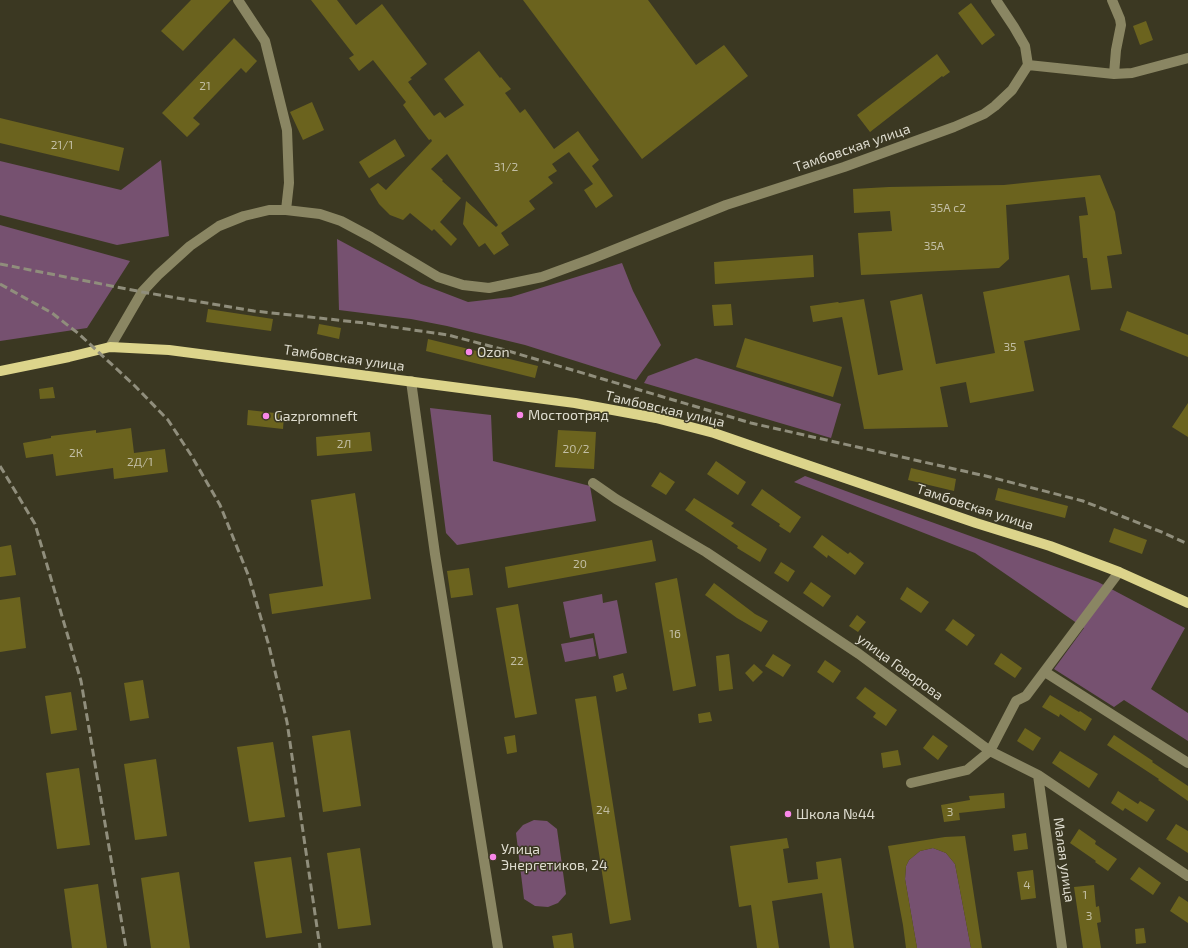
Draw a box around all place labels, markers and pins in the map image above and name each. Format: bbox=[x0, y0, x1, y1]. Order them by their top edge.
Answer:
place label: Ozon bbox=[477, 344, 510, 360]
marker: Ozon bbox=[464, 347, 474, 357]
place label: Мостоотряд bbox=[528, 407, 609, 423]
place label: Gazpromneft bbox=[274, 408, 358, 424]
marker: Мостоотряд bbox=[515, 410, 525, 420]
marker: Gazpromneft bbox=[261, 411, 271, 421]
place label: Школа №44 bbox=[796, 806, 875, 822]
marker: Школа №44 bbox=[783, 809, 793, 819]
place label: Улица Энергетиков, 24 bbox=[501, 841, 608, 874]
marker: Улица Энергетиков, 24 bbox=[488, 852, 498, 862]

